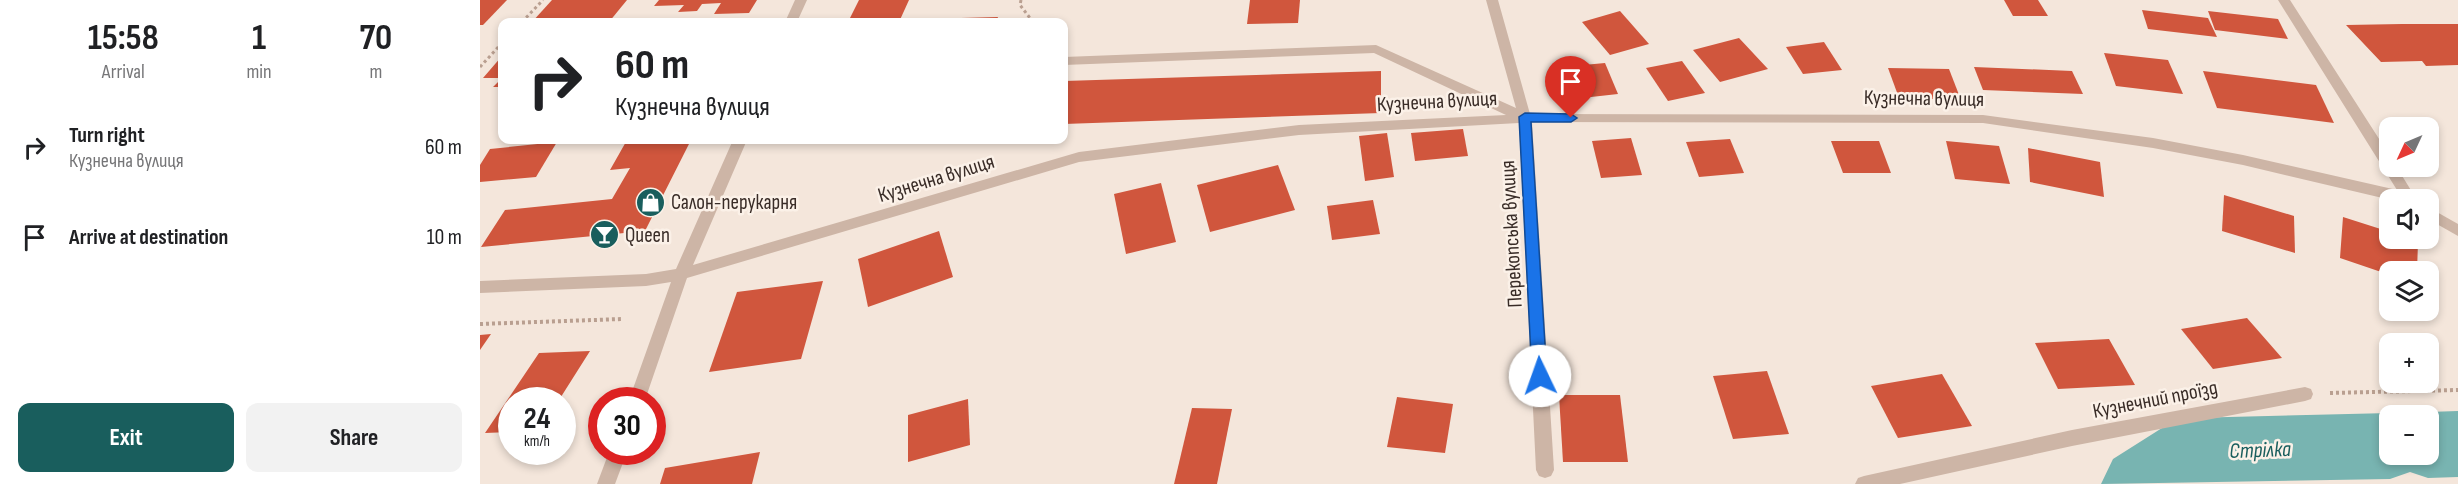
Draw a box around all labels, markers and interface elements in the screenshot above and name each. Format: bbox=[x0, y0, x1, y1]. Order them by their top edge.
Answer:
text: 15:58 bbox=[88, 17, 159, 60]
text: 1 bbox=[252, 17, 266, 60]
text: 70 bbox=[359, 17, 392, 60]
text: 60 m bbox=[615, 40, 689, 91]
icon: right bbox=[516, 42, 594, 120]
pin bbox=[1545, 56, 1596, 118]
text: Arrival bbox=[102, 60, 145, 84]
text: min bbox=[247, 60, 272, 84]
text: m bbox=[369, 60, 382, 84]
icon: arrive bbox=[1554, 65, 1587, 98]
street label: Кузнечна вулиця bbox=[1864, 85, 1984, 112]
street label: Кузнечна вулиця bbox=[1376, 86, 1498, 117]
text: Кузнечна вулиця bbox=[615, 91, 770, 123]
north arrow bbox=[2379, 117, 2439, 177]
map controls bbox=[2379, 117, 2439, 465]
text: Turn right bbox=[69, 122, 145, 149]
icon: right bbox=[18, 131, 51, 164]
text: 60 m bbox=[425, 134, 462, 161]
text: Кузнечна вулиця bbox=[69, 149, 184, 173]
street label: Кузнечна вулиця bbox=[875, 149, 997, 208]
street label: Перекопська вулиця bbox=[1495, 160, 1528, 308]
shop icon: Салон-перукарня bbox=[634, 186, 666, 218]
button: sound bbox=[2379, 189, 2439, 249]
place label: Салон-перукарня bbox=[671, 190, 797, 215]
bar icon: Queen bbox=[588, 219, 620, 251]
icon: arrive bbox=[18, 221, 51, 254]
place label: Queen bbox=[625, 223, 670, 248]
text: Arrive at destination bbox=[69, 224, 228, 251]
text: 10 m bbox=[427, 224, 462, 251]
button: layers bbox=[2379, 261, 2439, 321]
button: + bbox=[2379, 333, 2439, 393]
position arrow bbox=[1508, 344, 1572, 408]
street label: Кузнечний проїзд bbox=[2091, 375, 2220, 424]
speed limit sign: 30 bbox=[588, 387, 666, 465]
text: 24 bbox=[524, 401, 550, 437]
button: Exit bbox=[18, 403, 234, 472]
button: Share bbox=[246, 403, 462, 472]
button: − bbox=[2379, 405, 2439, 465]
text: km/h bbox=[524, 432, 550, 451]
water label: Стрілка bbox=[2229, 436, 2291, 465]

